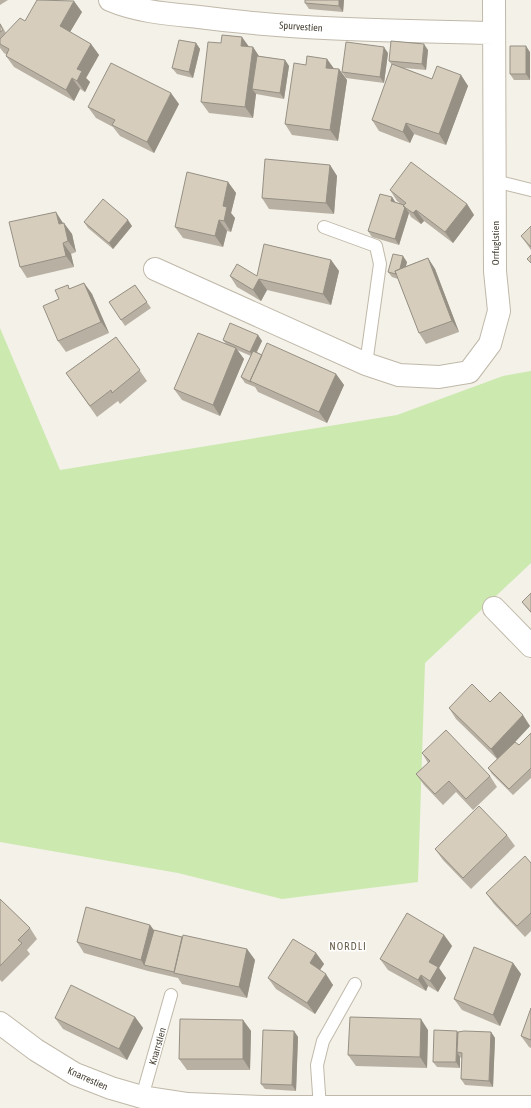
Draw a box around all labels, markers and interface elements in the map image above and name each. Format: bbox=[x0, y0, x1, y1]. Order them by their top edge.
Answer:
street label: Spurvestien bbox=[279, 19, 323, 34]
street label: Orrfuglstien bbox=[490, 221, 501, 265]
district label: NORDLI bbox=[329, 940, 367, 952]
street label: Knarrstien bbox=[147, 1026, 168, 1066]
street label: Knarrestien bbox=[66, 1065, 110, 1092]

